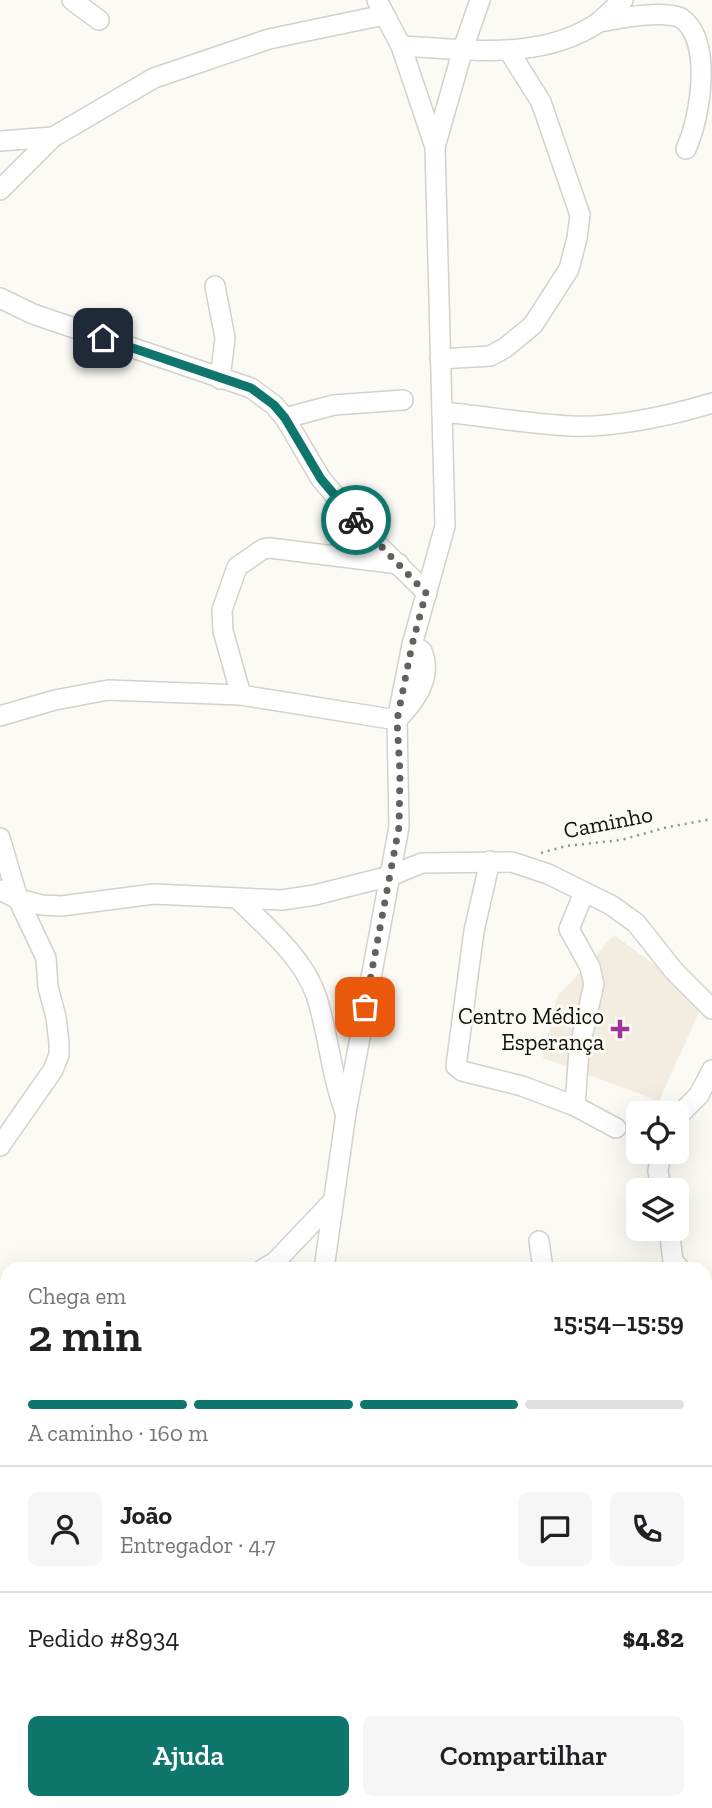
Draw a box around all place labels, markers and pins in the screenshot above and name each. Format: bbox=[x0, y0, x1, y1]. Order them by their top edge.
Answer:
pin bbox=[73, 308, 133, 368]
pin bbox=[335, 977, 395, 1037]
place label: Centro Médico Esperança bbox=[458, 1002, 604, 1056]
marker: Centro Médico Esperança bbox=[610, 1019, 630, 1039]

